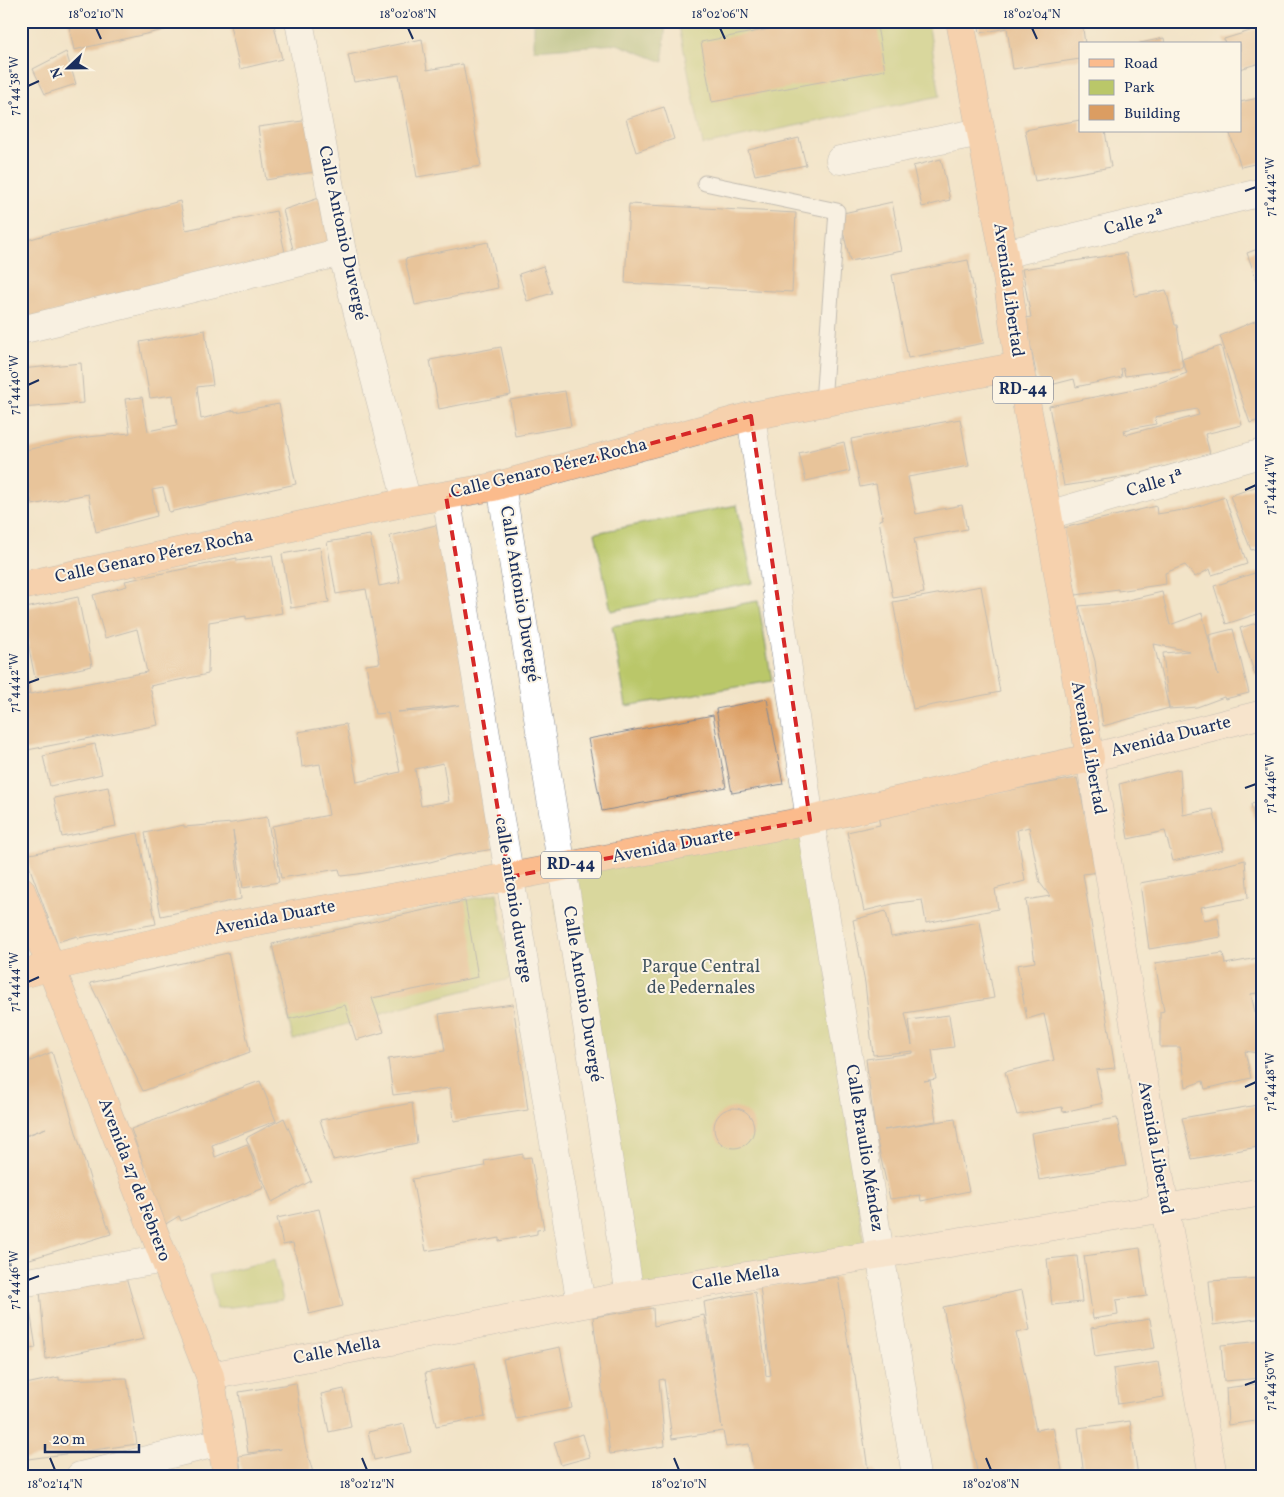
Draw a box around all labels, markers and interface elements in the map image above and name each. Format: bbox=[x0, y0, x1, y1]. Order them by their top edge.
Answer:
text: 18°02'10"N bbox=[68, 7, 124, 23]
text: 18°02'08"N bbox=[380, 7, 437, 23]
text: 18°02'06"N bbox=[691, 7, 749, 23]
text: 18°02'04"N bbox=[1003, 7, 1061, 23]
north arrow bbox=[42, 42, 92, 92]
legend bbox=[1079, 42, 1242, 132]
text: Road bbox=[1124, 54, 1158, 75]
text: 71°44'38"W bbox=[7, 56, 23, 116]
text: N bbox=[47, 64, 68, 81]
text: Park bbox=[1124, 78, 1155, 99]
text: Building bbox=[1124, 104, 1181, 125]
street label: Calle Antonio Duvergé bbox=[311, 143, 373, 323]
text: 71°44'42"W bbox=[1263, 157, 1279, 217]
street label: Calle 2ª bbox=[1101, 203, 1167, 243]
street label: Avenida Libertad bbox=[986, 221, 1030, 359]
text: 71°44'40"W bbox=[7, 355, 23, 415]
road number: RD-44 bbox=[993, 376, 1053, 404]
street label: Calle Genaro Pérez Rocha bbox=[448, 432, 650, 506]
text: 71°44'44"W bbox=[1263, 455, 1279, 515]
street label: Calle 1ª bbox=[1123, 464, 1187, 504]
street label: Calle Antonio Duvergé bbox=[493, 504, 545, 684]
street label: Calle Genaro Pérez Rocha bbox=[53, 524, 255, 590]
text: 71°44'42"W bbox=[7, 653, 23, 713]
street label: Avenida Libertad bbox=[1064, 679, 1112, 817]
street label: Avenida Duarte bbox=[1108, 710, 1234, 764]
text: 71°44'46"W bbox=[1263, 754, 1279, 814]
street label: calle antonio duverge bbox=[488, 815, 538, 985]
street label: Avenida Duarte bbox=[610, 822, 736, 870]
road number: RD-44 bbox=[541, 852, 601, 878]
street label: Avenida Duarte bbox=[212, 894, 338, 942]
street label: Calle Antonio Duvergé bbox=[556, 904, 608, 1084]
text: 71°44'44"W bbox=[7, 952, 23, 1012]
park label: Parque Central de Pedernales bbox=[642, 955, 760, 1001]
text: 71°44'48"W bbox=[1263, 1052, 1279, 1112]
street label: Calle Braulio Méndez bbox=[838, 1063, 890, 1233]
street label: Avenida Libertad bbox=[1131, 1079, 1179, 1217]
street label: Avenida 27 de Febrero bbox=[91, 1095, 177, 1265]
text: 71°44'46"W bbox=[7, 1250, 23, 1310]
street label: Calle Mella bbox=[690, 1259, 782, 1297]
street label: Calle Mella bbox=[291, 1330, 383, 1372]
text: 71°44'50"W bbox=[1263, 1351, 1279, 1411]
scale bar bbox=[45, 1422, 139, 1454]
text: 20 m bbox=[52, 1430, 85, 1451]
text: 18°02'14"N bbox=[27, 1477, 83, 1493]
text: 18°02'12"N bbox=[340, 1477, 394, 1493]
text: 18°02'10"N bbox=[651, 1477, 707, 1493]
text: 18°02'08"N bbox=[963, 1477, 1020, 1493]

